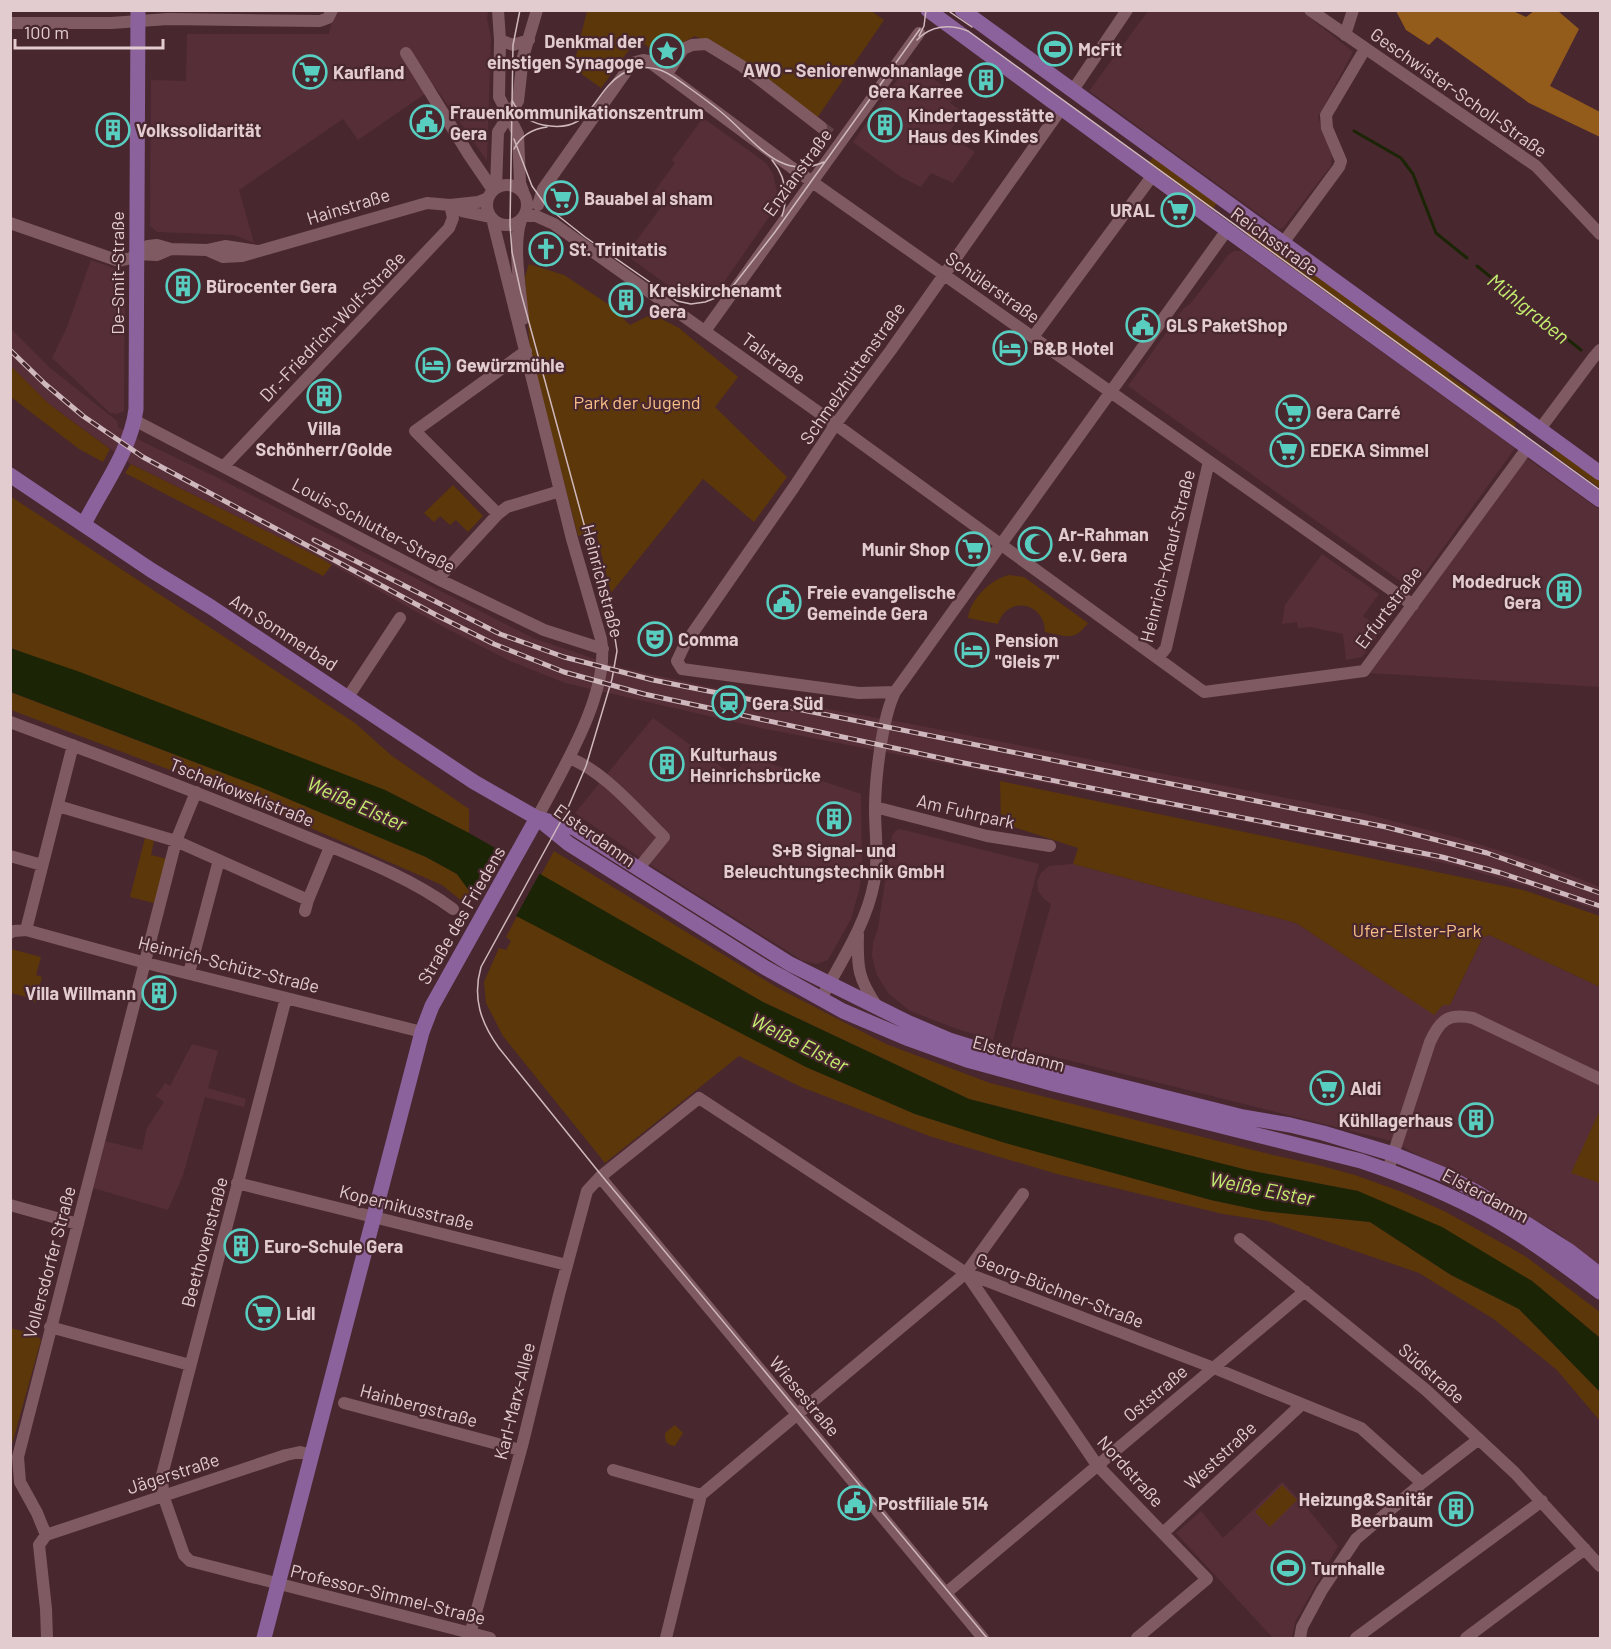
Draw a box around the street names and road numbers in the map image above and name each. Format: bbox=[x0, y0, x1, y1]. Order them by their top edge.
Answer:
street label: Geschwister-Scholl-Straße bbox=[1366, 23, 1552, 161]
street label: Enzianstraße bbox=[758, 124, 836, 220]
street label: Hainstraße bbox=[304, 183, 392, 229]
street label: Reichsstraße bbox=[1227, 202, 1323, 280]
street label: De-Smit-Straße bbox=[106, 211, 128, 335]
street label: Dr.-Friedrich-Wolf-Straße bbox=[254, 246, 410, 406]
street label: Schülerstraße bbox=[942, 246, 1044, 328]
street label: Schmelzhüttenstraße bbox=[795, 298, 909, 448]
street label: Talstraße bbox=[738, 327, 810, 389]
street label: Heinrich-Knauf-Straße bbox=[1135, 467, 1199, 645]
street label: Louis-Schlutter-Straße bbox=[289, 473, 459, 577]
street label: Heinrichstraße bbox=[577, 522, 629, 640]
street label: Erfurtstraße bbox=[1350, 561, 1426, 653]
street label: Am Sommerbad bbox=[226, 589, 342, 675]
street label: Tschaikowskistraße bbox=[166, 753, 318, 831]
street label: Am Fuhrpark bbox=[915, 789, 1017, 833]
street label: Elsterdamm bbox=[550, 799, 640, 871]
street label: Straße des Friedens bbox=[412, 842, 510, 988]
street label: Heinrich-Schütz-Straße bbox=[136, 931, 322, 997]
street label: Elsterdamm bbox=[970, 1030, 1068, 1076]
street label: Elsterdamm bbox=[1439, 1163, 1533, 1227]
street label: Beethovenstraße bbox=[176, 1174, 232, 1310]
street label: Kopernikusstraße bbox=[337, 1180, 477, 1234]
street label: Vollersdorfer Straße bbox=[18, 1183, 80, 1341]
street label: Georg-Büchner-Straße bbox=[973, 1248, 1147, 1332]
street label: Südstraße bbox=[1394, 1338, 1470, 1408]
street label: Karl-Marx-Allee bbox=[489, 1340, 539, 1462]
street label: Wiesestraße bbox=[765, 1351, 845, 1441]
street label: Oststraße bbox=[1118, 1360, 1192, 1426]
street label: Hainbergstraße bbox=[358, 1379, 480, 1431]
street label: Weststraße bbox=[1180, 1416, 1260, 1494]
street label: Nordstraße bbox=[1093, 1431, 1169, 1511]
street label: Jägerstraße bbox=[124, 1448, 222, 1498]
street label: Professor-Simmel-Straße bbox=[288, 1559, 488, 1629]

